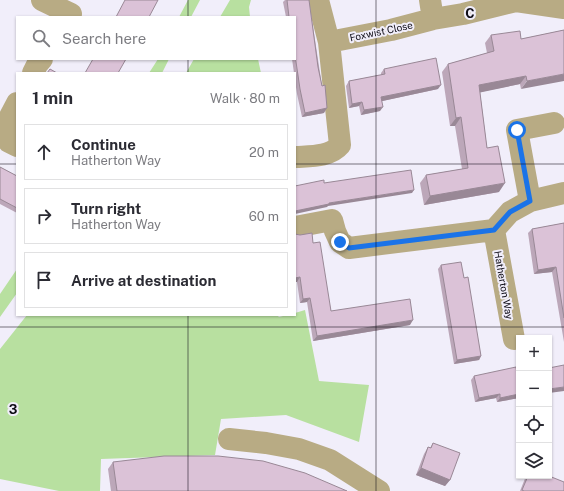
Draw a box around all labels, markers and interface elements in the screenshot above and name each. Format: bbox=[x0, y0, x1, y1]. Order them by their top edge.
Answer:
text: C bbox=[465, 6, 475, 21]
search box bbox=[16, 16, 296, 60]
street label: Foxwist Close bbox=[348, 18, 414, 44]
icon: search bbox=[30, 27, 52, 49]
text: Search here bbox=[62, 30, 146, 47]
text: 1 min bbox=[32, 88, 73, 108]
text: Walk · 80 m bbox=[210, 91, 280, 106]
route start bbox=[508, 121, 526, 139]
text: Continue bbox=[71, 136, 136, 153]
icon: ahead bbox=[33, 141, 55, 163]
text: 20 m bbox=[249, 145, 279, 160]
text: Hatherton Way bbox=[71, 153, 161, 168]
text: Turn right bbox=[71, 200, 141, 217]
icon: right bbox=[33, 205, 55, 227]
text: 60 m bbox=[249, 209, 279, 224]
text: Hatherton Way bbox=[71, 217, 161, 232]
route end bbox=[331, 233, 349, 251]
street label: Hatherton Way bbox=[492, 250, 516, 321]
icon: arrive bbox=[33, 269, 55, 291]
text: Arrive at destination bbox=[71, 272, 216, 289]
map controls bbox=[516, 335, 552, 479]
button: + bbox=[516, 335, 552, 371]
button: − bbox=[516, 371, 552, 407]
text: 3 bbox=[9, 402, 18, 417]
button: locate bbox=[516, 407, 552, 443]
button: layers bbox=[516, 443, 552, 479]

